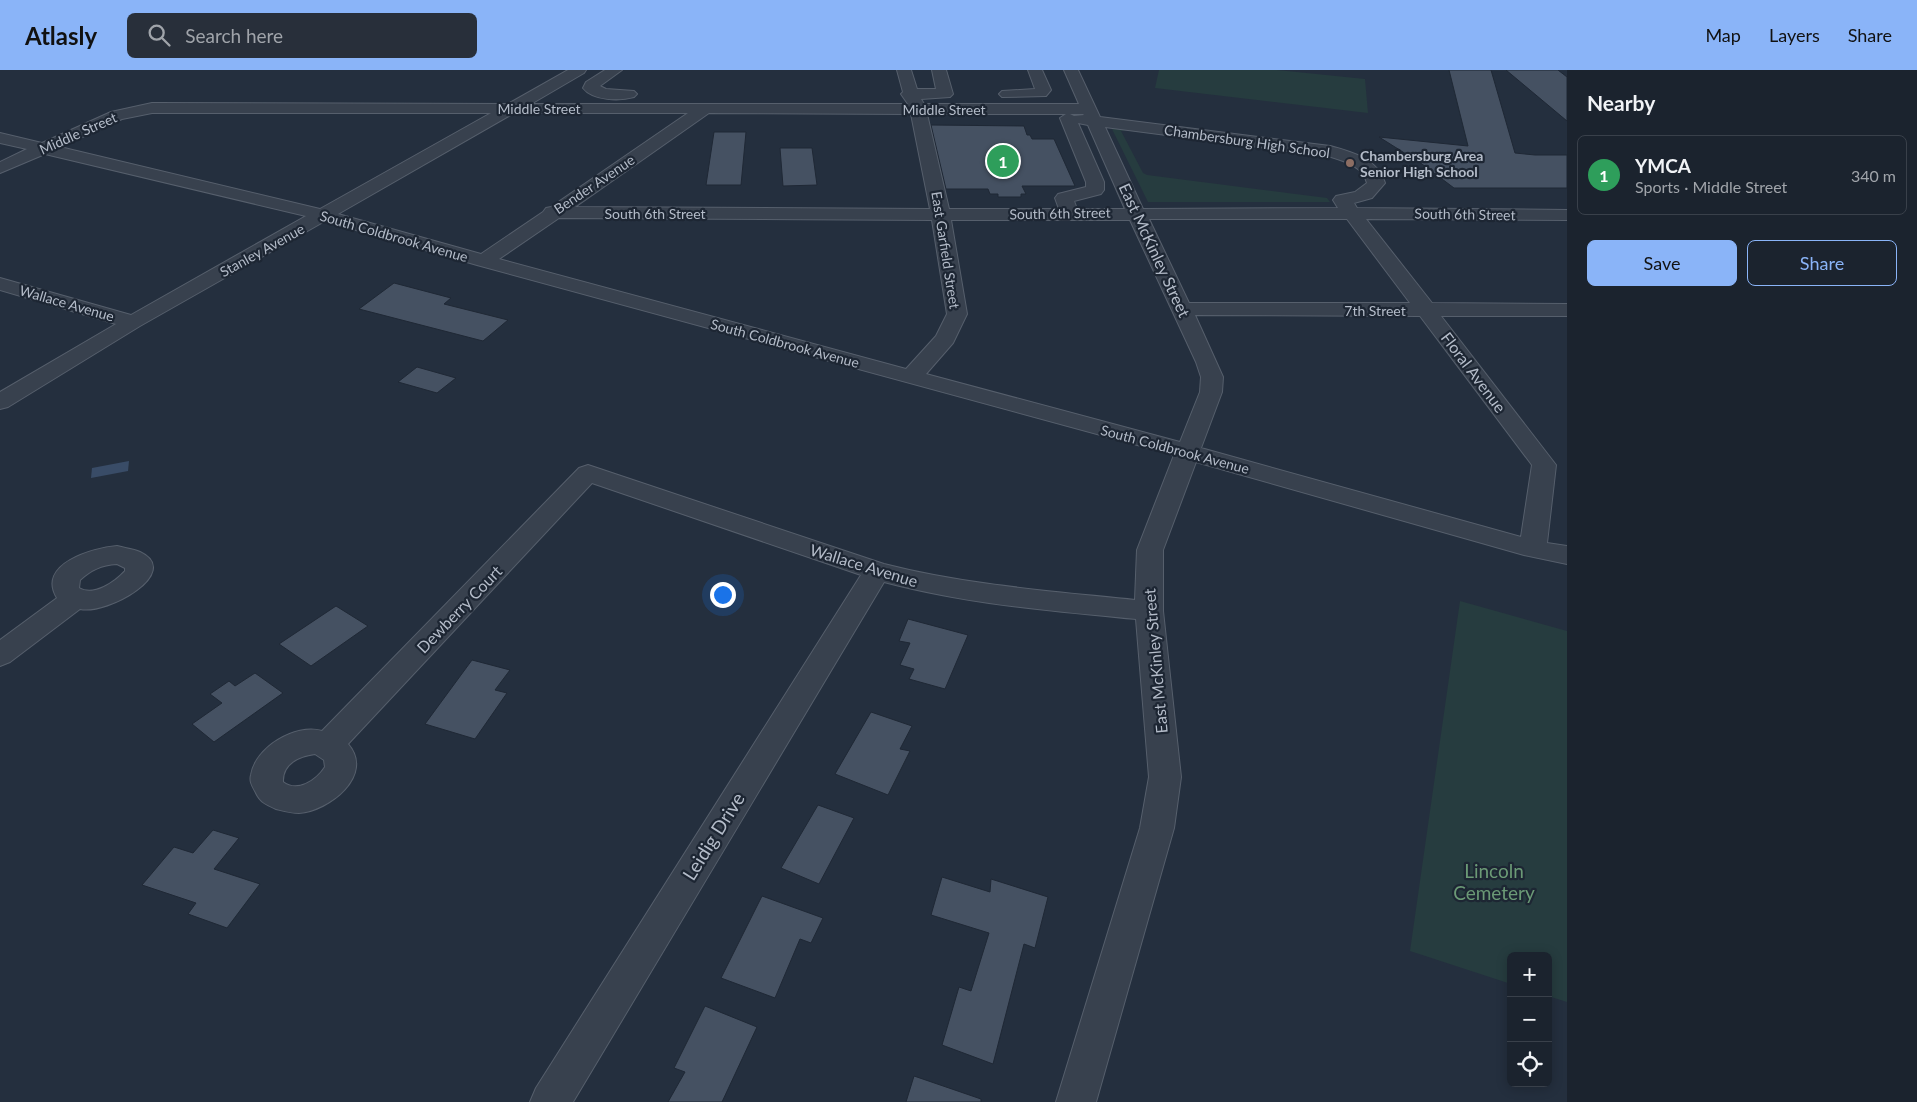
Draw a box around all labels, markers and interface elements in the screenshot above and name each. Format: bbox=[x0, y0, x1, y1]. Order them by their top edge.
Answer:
search box bbox=[127, 13, 477, 58]
text: Atlasly bbox=[25, 21, 97, 50]
icon: search bbox=[145, 21, 173, 49]
text: Search here bbox=[185, 24, 283, 47]
text: Map bbox=[1705, 24, 1741, 46]
text: Layers bbox=[1769, 24, 1820, 46]
text: Share bbox=[1848, 24, 1892, 46]
text: Nearby bbox=[1587, 90, 1655, 115]
street label: Middle Street bbox=[497, 100, 581, 117]
street label: Middle Street bbox=[902, 101, 986, 118]
street label: Middle Street bbox=[37, 108, 119, 158]
street label: Chambersburg High School bbox=[1163, 121, 1331, 161]
pin: 1 bbox=[987, 142, 1019, 180]
place label: Chambersburg Area Senior High School bbox=[1360, 147, 1483, 180]
street label: Bender Avenue bbox=[550, 151, 638, 217]
text: YMCA bbox=[1635, 154, 1691, 177]
marker: Chambersburg Area Senior High School bbox=[1344, 157, 1356, 169]
text: 1 bbox=[1599, 166, 1609, 185]
text: 340 m bbox=[1851, 166, 1896, 185]
text: Sports · Middle Street bbox=[1635, 177, 1787, 196]
street label: East McKinley Street bbox=[1116, 180, 1194, 320]
street label: East Garfield Street bbox=[928, 190, 964, 310]
street label: South 6th Street bbox=[1009, 204, 1111, 222]
street label: South 6th Street bbox=[604, 205, 706, 222]
street label: South 6th Street bbox=[1414, 205, 1516, 223]
street label: South Coldbrook Avenue bbox=[318, 207, 470, 265]
street label: Stanley Avenue bbox=[217, 220, 307, 280]
button: Save bbox=[1587, 240, 1737, 286]
button: Share bbox=[1747, 240, 1897, 286]
street label: Wallace Avenue bbox=[18, 281, 116, 325]
street label: 7th Street bbox=[1344, 302, 1406, 319]
street label: South Coldbrook Avenue bbox=[709, 315, 861, 371]
street label: Floral Avenue bbox=[1438, 328, 1510, 416]
street label: South Coldbrook Avenue bbox=[1099, 421, 1251, 477]
street label: Wallace Avenue bbox=[808, 540, 920, 590]
street label: Dewberry Court bbox=[413, 561, 506, 657]
your location bbox=[710, 582, 736, 608]
street label: East McKinley Street bbox=[1139, 587, 1171, 734]
street label: Leidig Drive bbox=[677, 788, 749, 884]
park label: Lincoln Cemetery bbox=[1453, 859, 1535, 904]
map controls bbox=[1507, 952, 1552, 1087]
button: + bbox=[1507, 952, 1552, 997]
button: − bbox=[1507, 997, 1552, 1042]
button: locate bbox=[1507, 1042, 1552, 1087]

